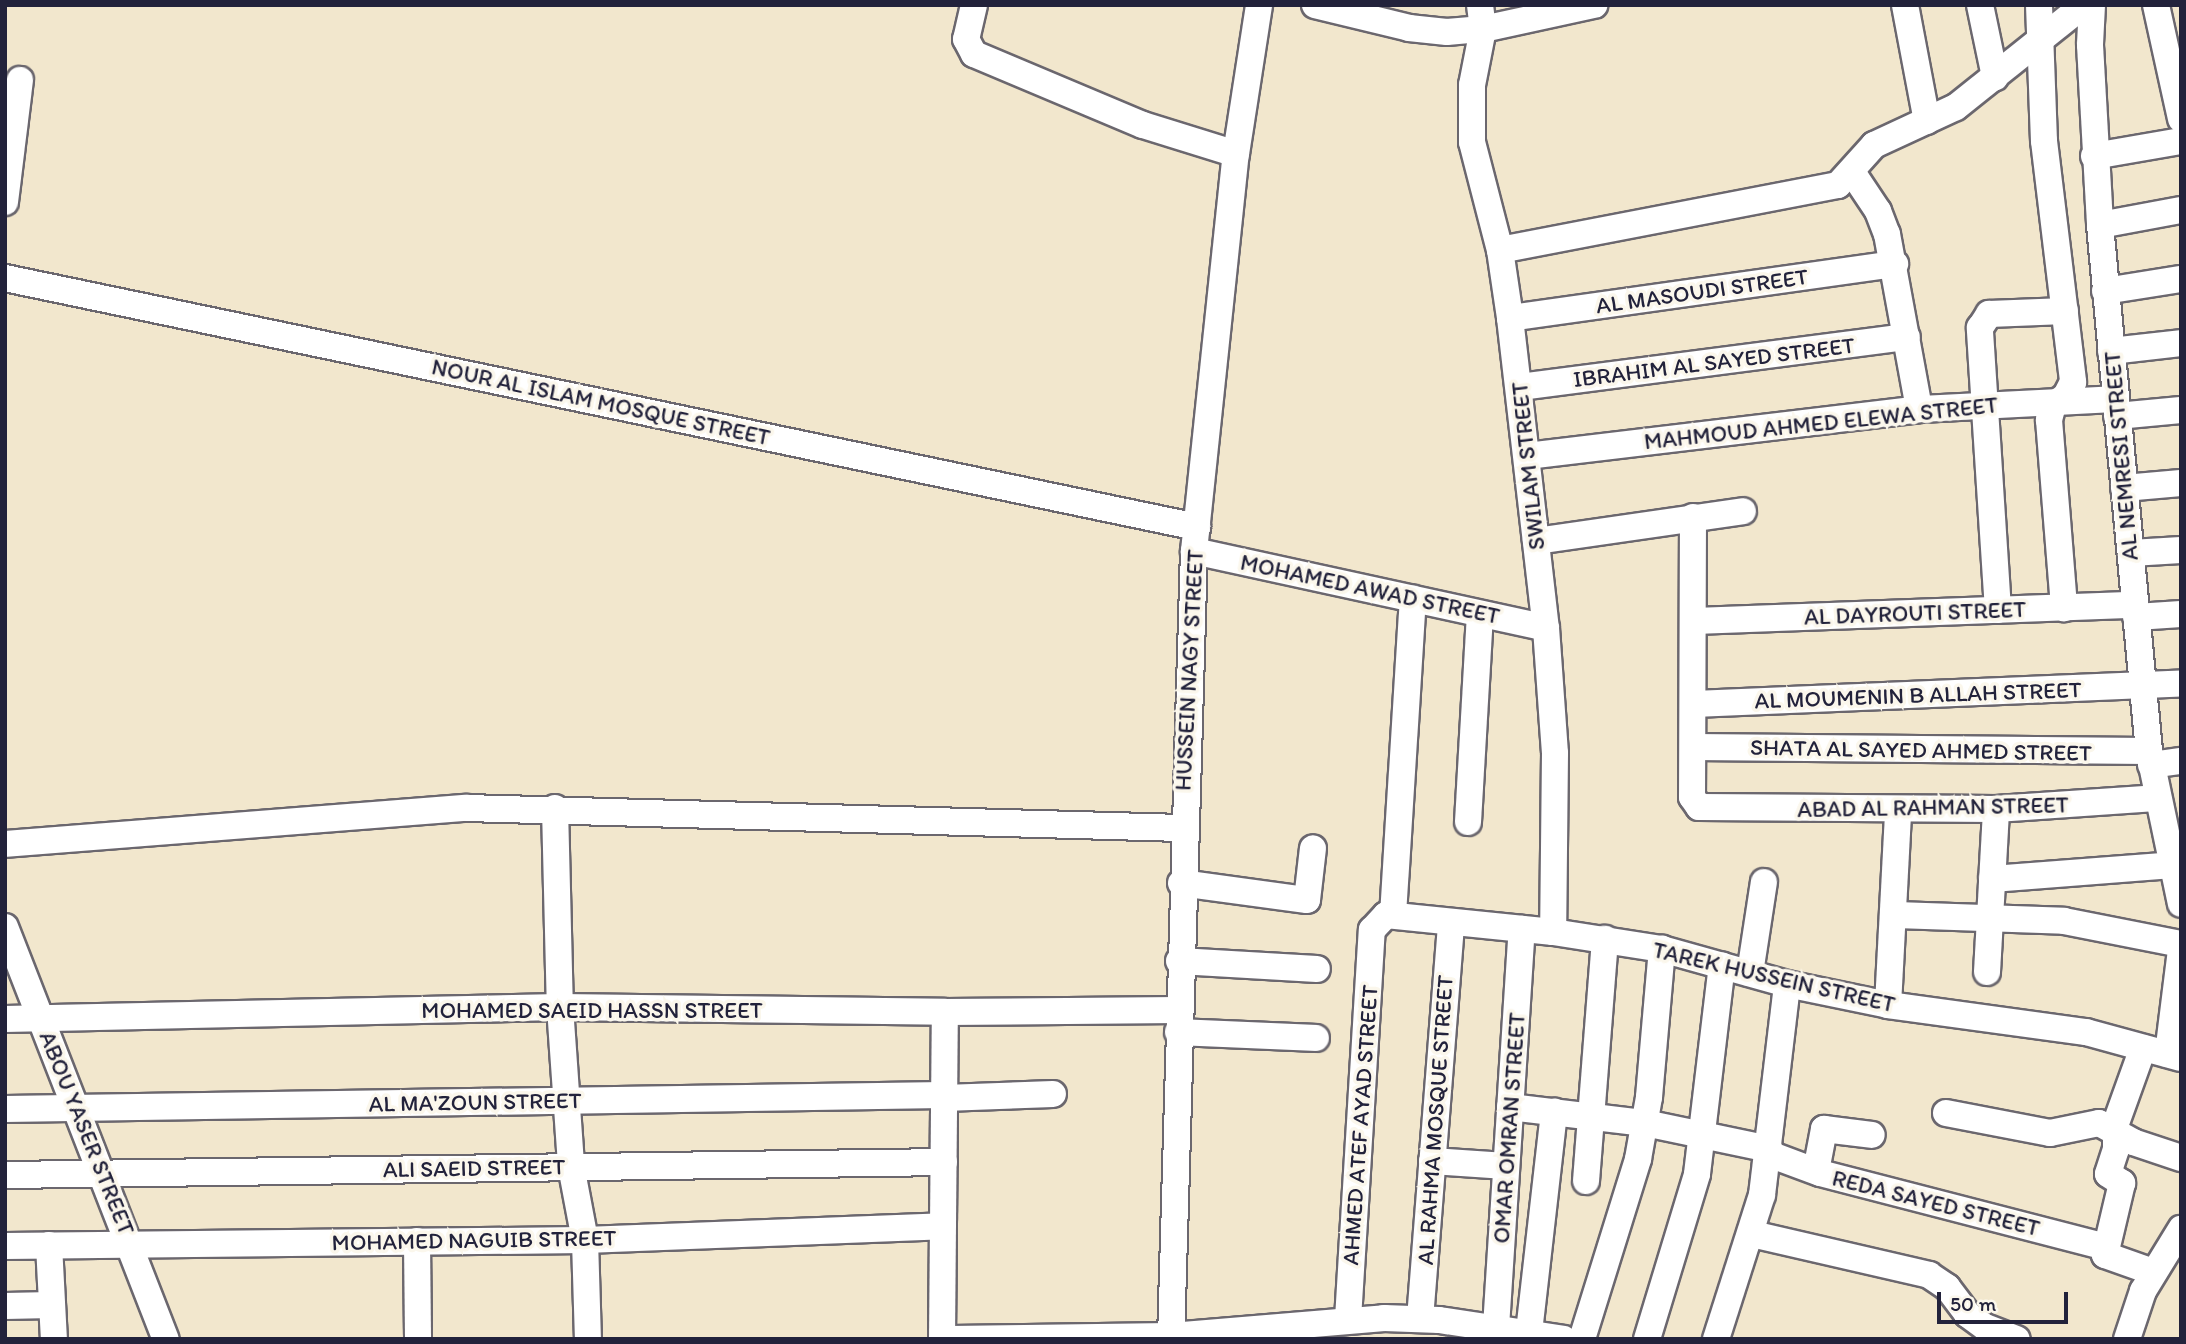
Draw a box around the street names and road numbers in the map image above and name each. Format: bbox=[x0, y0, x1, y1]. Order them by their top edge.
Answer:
street label: AL MASOUDI STREET bbox=[1593, 262, 1811, 320]
street label: IBRAHIM AL SAYED STREET bbox=[1571, 331, 1857, 393]
street label: AL NEMRESI STREET bbox=[2098, 350, 2144, 562]
street label: NOUR AL ISLAM MOSQUE STREET bbox=[429, 353, 773, 451]
street label: SWILAM STREET bbox=[1505, 380, 1551, 552]
street label: MAHMOUD AHMED ELEWA STREET bbox=[1642, 391, 2000, 455]
street label: HUSSEIN NAGY STREET bbox=[1169, 548, 1209, 792]
street label: MOHAMED AWAD STREET bbox=[1238, 548, 1502, 630]
street label: AL DAYROUTI STREET bbox=[1802, 595, 2028, 631]
street label: AL MOUMENIN B ALLAH STREET bbox=[1753, 675, 2083, 715]
street label: SHATA AL SAYED AHMED STREET bbox=[1749, 733, 2093, 767]
street label: ABAD AL RAHMAN STREET bbox=[1797, 791, 2069, 823]
street label: TAREK HUSSEIN STREET bbox=[1649, 935, 1899, 1019]
street label: AL RAHMA MOSQUE STREET bbox=[1411, 974, 1459, 1266]
street label: AHMED ATEF AYAD STREET bbox=[1337, 985, 1383, 1265]
street label: MOHAMED SAEID HASSN STREET bbox=[422, 996, 762, 1024]
street label: OMAR OMRAN STREET bbox=[1487, 1011, 1531, 1245]
street label: ABOU YASER STREET bbox=[34, 1027, 140, 1239]
street label: AL MA'ZOUN STREET bbox=[368, 1086, 582, 1118]
street label: ALI SAEID STREET bbox=[381, 1153, 567, 1183]
street label: REDA SAYED STREET bbox=[1829, 1164, 2043, 1242]
street label: MOHAMED NAGUIB STREET bbox=[331, 1224, 617, 1256]

